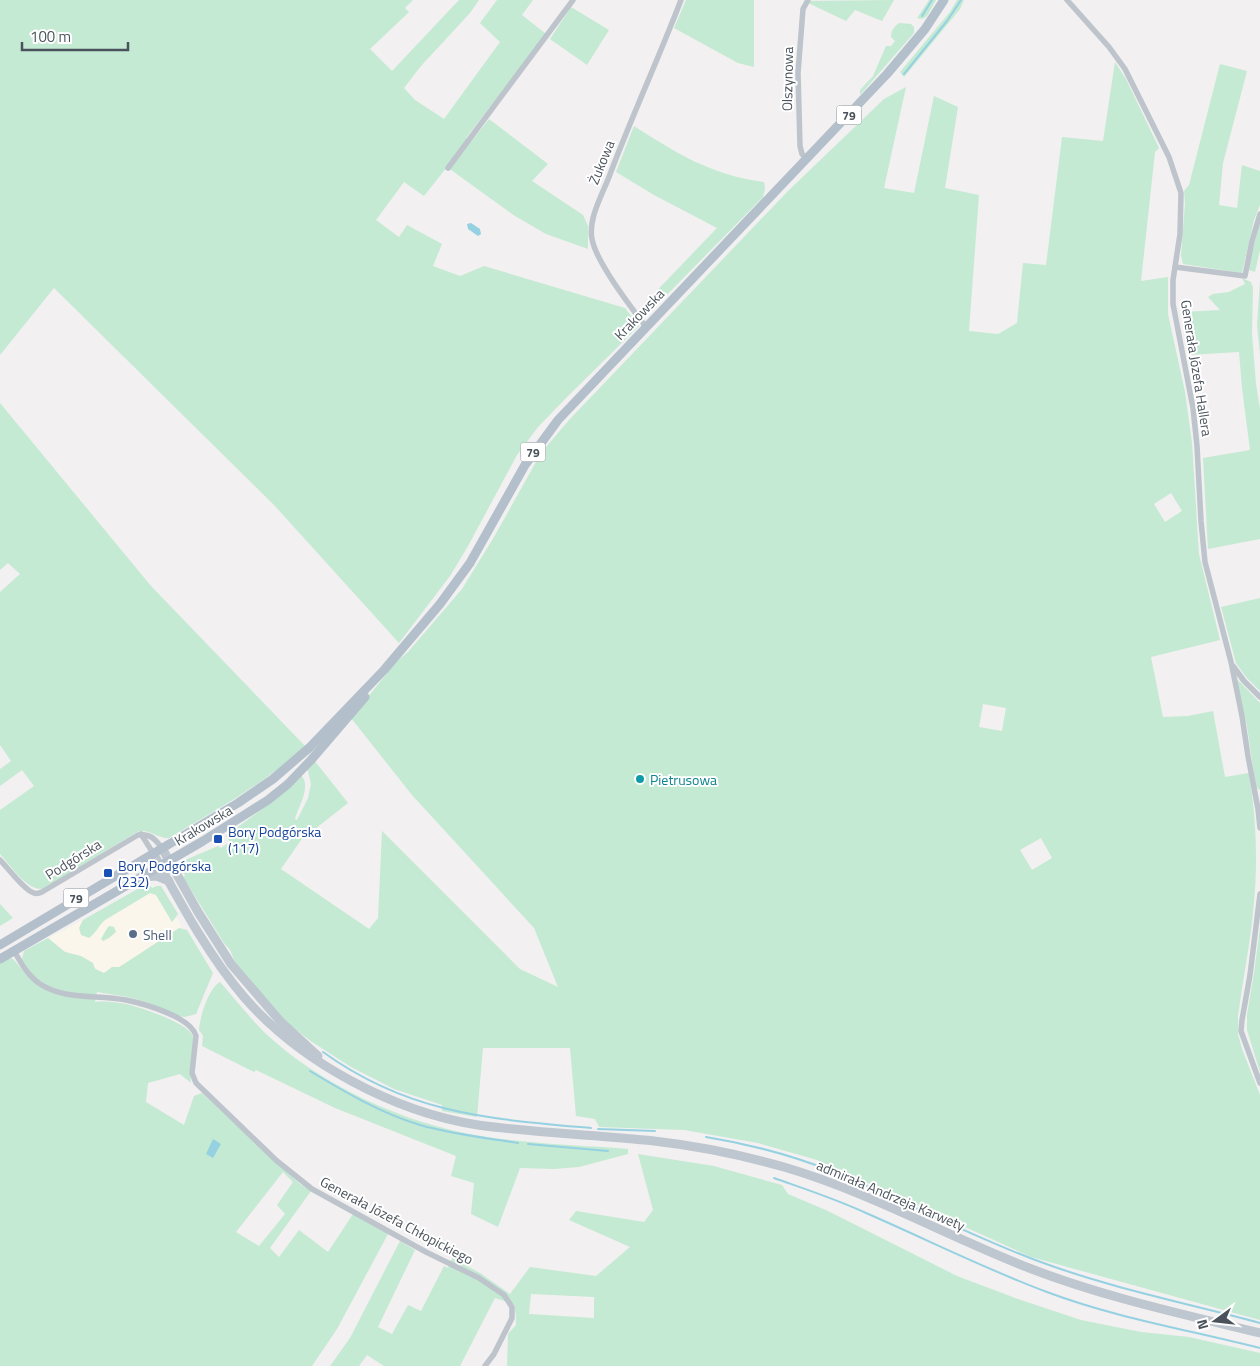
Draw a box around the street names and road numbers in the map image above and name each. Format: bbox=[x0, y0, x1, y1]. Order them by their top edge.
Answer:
street label: Olszynowa bbox=[776, 47, 798, 111]
road number: 79 bbox=[836, 106, 862, 124]
street label: Żukowa bbox=[583, 137, 619, 187]
street label: Krakowska bbox=[609, 284, 669, 344]
street label: Generała Józefa Hallera bbox=[1176, 298, 1218, 438]
road number: 79 bbox=[520, 442, 546, 462]
street label: Krakowska bbox=[170, 799, 236, 851]
street label: Podgórska bbox=[41, 833, 105, 885]
road number: 79 bbox=[64, 888, 88, 908]
street label: admirała Andrzeja Karwety bbox=[814, 1154, 969, 1236]
street label: Generała Józefa Chłopickiego bbox=[317, 1171, 477, 1269]

